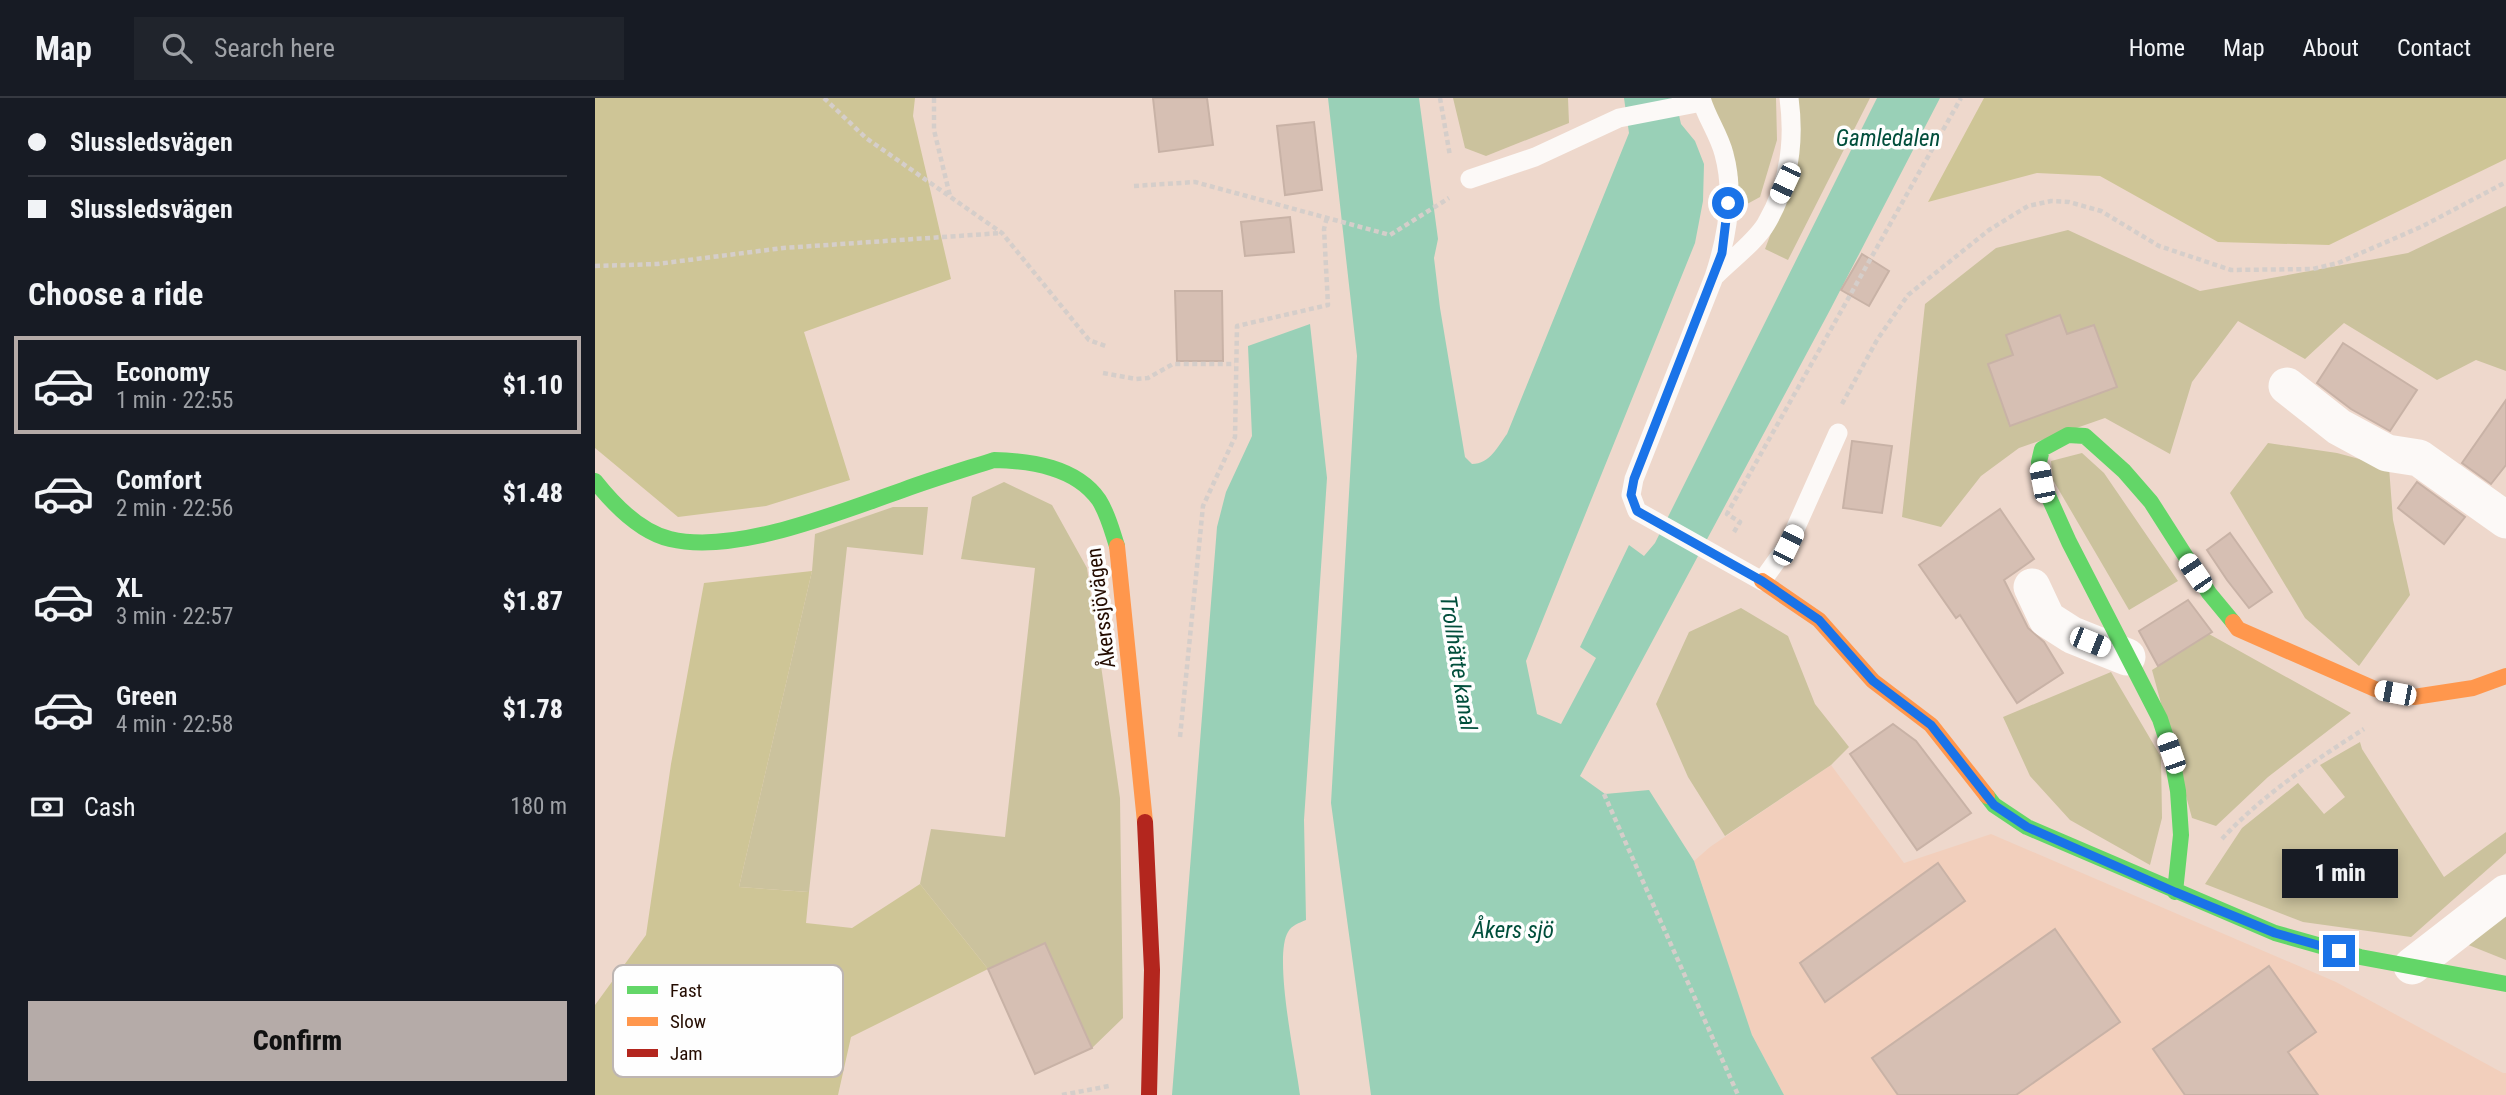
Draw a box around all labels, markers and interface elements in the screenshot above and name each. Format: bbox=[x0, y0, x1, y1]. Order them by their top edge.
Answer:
search box bbox=[134, 17, 624, 80]
text: Map bbox=[35, 29, 92, 68]
icon: search bbox=[158, 29, 196, 67]
text: Search here bbox=[214, 33, 335, 63]
text: Home bbox=[2129, 34, 2185, 62]
text: Map bbox=[2223, 34, 2265, 62]
text: About bbox=[2303, 34, 2359, 62]
text: Contact bbox=[2397, 34, 2471, 62]
water label: Gamledalen bbox=[1836, 125, 1940, 152]
text: Slussledsvägen bbox=[70, 127, 233, 157]
car bbox=[1767, 160, 1804, 206]
route start bbox=[1712, 187, 1744, 219]
text: Slussledsvägen bbox=[70, 194, 233, 224]
text: Choose a ride bbox=[28, 275, 203, 313]
icon: car bbox=[32, 354, 95, 417]
text: Economy bbox=[116, 357, 210, 387]
text: $1.10 bbox=[502, 370, 563, 400]
text: 1 min · 22:55 bbox=[116, 387, 233, 414]
car bbox=[2028, 459, 2057, 505]
icon: car bbox=[32, 462, 95, 525]
text: Comfort bbox=[116, 465, 202, 495]
text: $1.48 bbox=[502, 478, 563, 508]
text: 2 min · 22:56 bbox=[116, 495, 233, 522]
car bbox=[1770, 522, 1807, 568]
street label: Åkerssjövägen bbox=[1082, 546, 1120, 670]
car bbox=[2175, 550, 2216, 596]
icon: car bbox=[32, 570, 95, 633]
text: XL bbox=[116, 573, 143, 603]
text: $1.87 bbox=[502, 586, 563, 616]
water label: Trollhätte kanal bbox=[1434, 593, 1482, 733]
text: 3 min · 22:57 bbox=[116, 603, 233, 630]
car bbox=[2067, 624, 2114, 660]
icon: car bbox=[32, 678, 95, 741]
car bbox=[2373, 679, 2418, 707]
text: Green bbox=[116, 681, 177, 711]
text: $1.78 bbox=[502, 694, 563, 724]
text: 4 min · 22:58 bbox=[116, 711, 233, 738]
car bbox=[2155, 730, 2188, 776]
icon: cash bbox=[28, 788, 66, 826]
text: Cash bbox=[84, 792, 136, 822]
text: 180 m bbox=[510, 793, 567, 820]
callout: 1 min bbox=[2281, 850, 2397, 898]
text: 1 min bbox=[2314, 860, 2366, 887]
water label: Åkers sjö bbox=[1471, 915, 1554, 944]
route end bbox=[2323, 935, 2355, 967]
legend bbox=[613, 965, 843, 1077]
text: Fast bbox=[670, 979, 702, 1002]
button: Confirm bbox=[28, 1001, 567, 1081]
text: Slow bbox=[670, 1010, 706, 1033]
text: Jam bbox=[670, 1042, 703, 1065]

